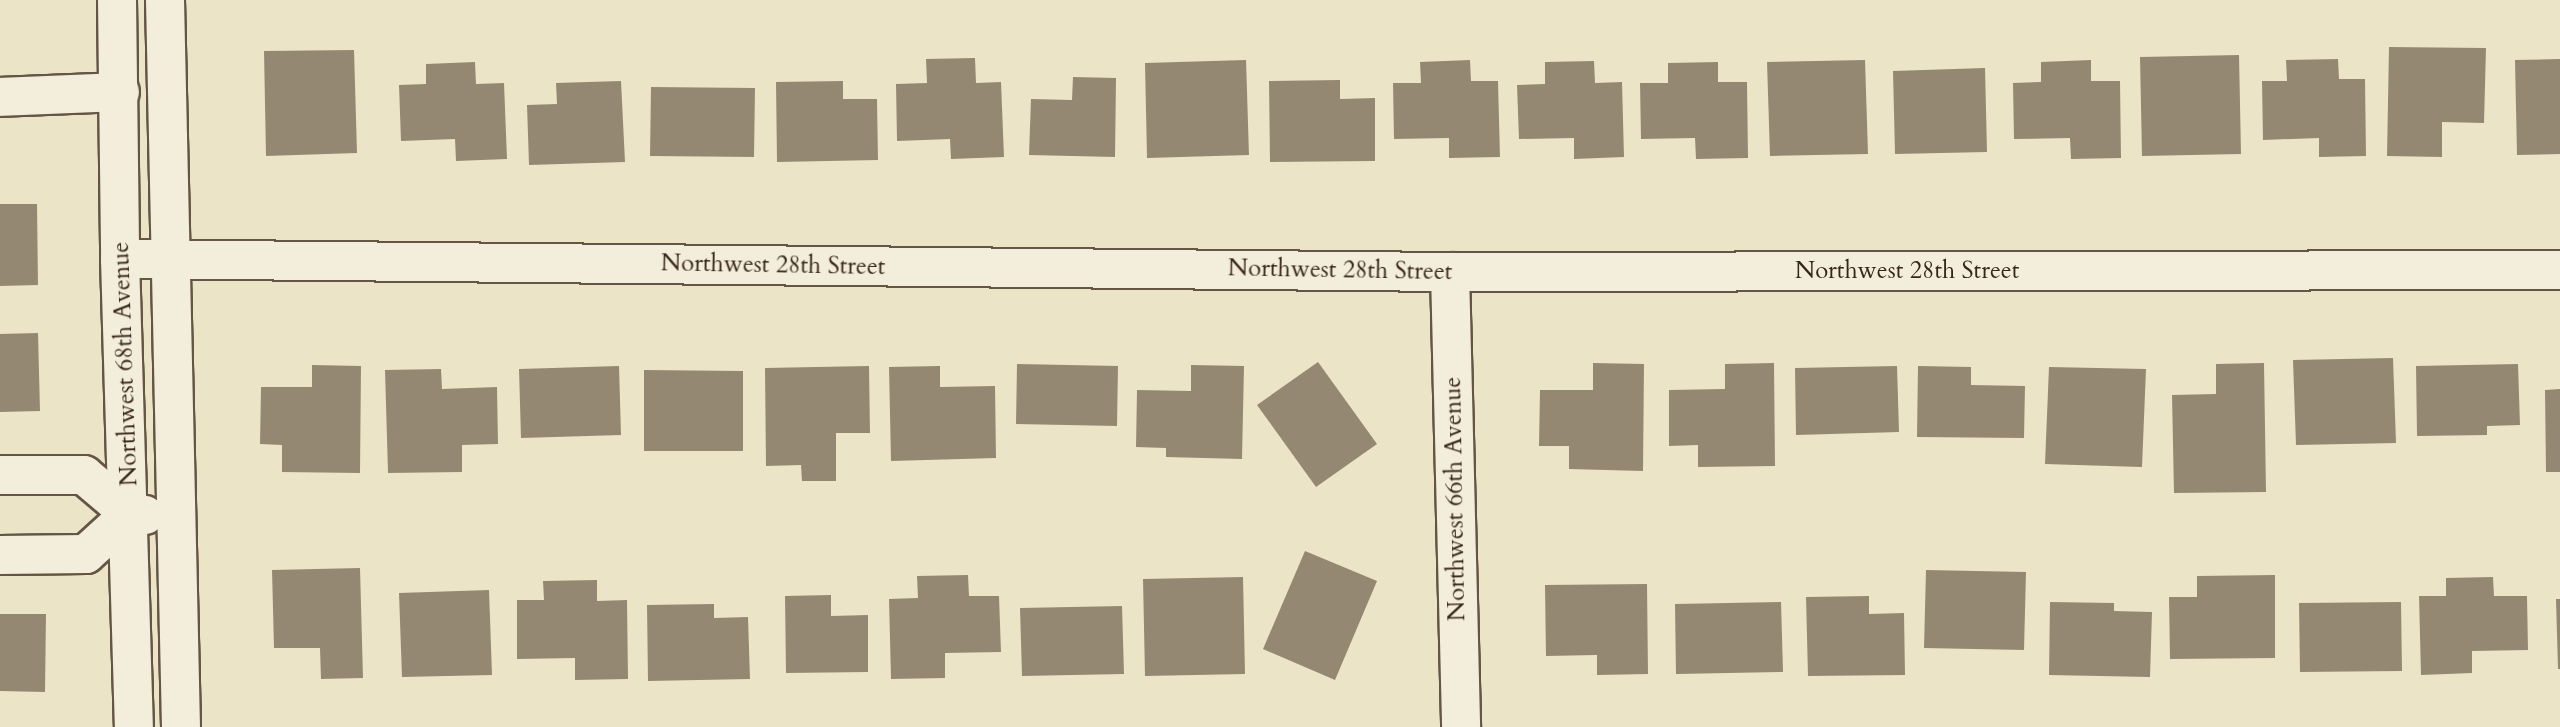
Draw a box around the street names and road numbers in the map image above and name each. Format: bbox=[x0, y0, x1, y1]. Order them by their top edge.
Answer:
street label: Northwest 68th Avenue bbox=[106, 241, 144, 487]
street label: Northwest 28th Street bbox=[660, 249, 886, 281]
street label: Northwest 28th Street bbox=[1227, 254, 1453, 286]
street label: Northwest 28th Street bbox=[1795, 257, 2019, 285]
street label: Northwest 66th Avenue bbox=[1438, 376, 1472, 622]

